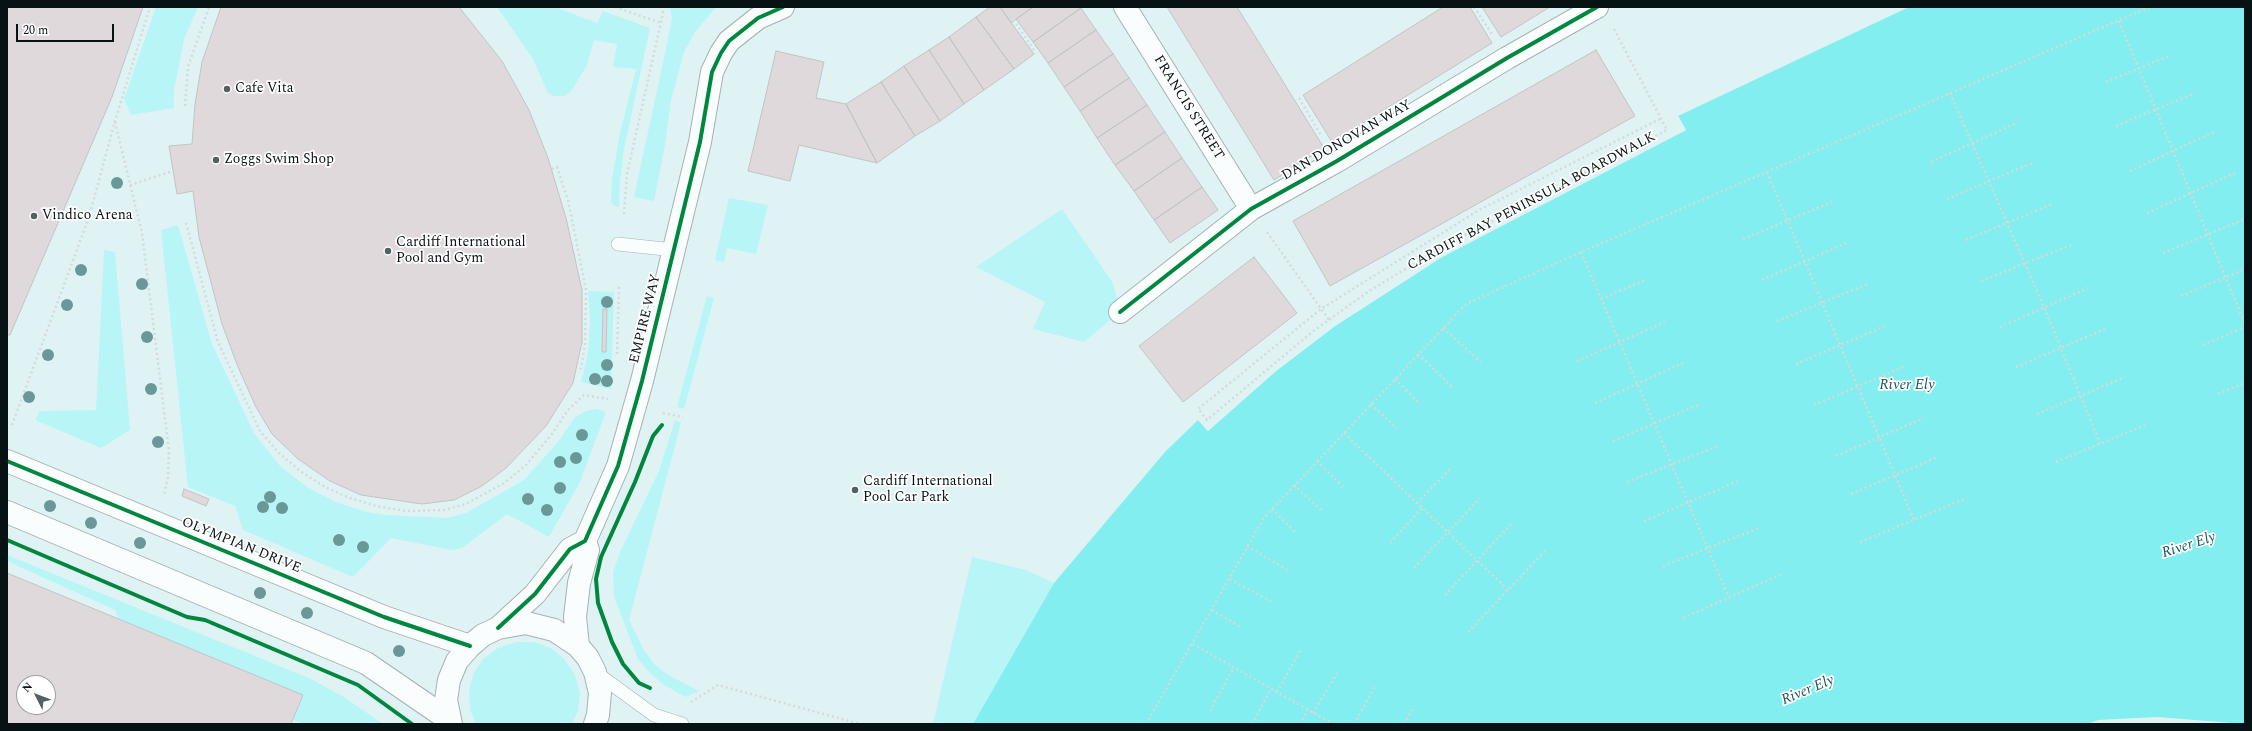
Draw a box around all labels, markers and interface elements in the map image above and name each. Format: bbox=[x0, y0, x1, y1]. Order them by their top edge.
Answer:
scale bar bbox=[18, 16, 116, 42]
text: 20 m bbox=[23, 21, 48, 40]
street label: FRANCIS STREET bbox=[1149, 53, 1227, 163]
place label: Cafe Vita bbox=[235, 81, 293, 97]
marker: Cafe Vita bbox=[222, 84, 232, 94]
street label: DAN DONOVAN WAY bbox=[1279, 97, 1415, 185]
street label: CARDIFF BAY PENINSULA BOARDWALK bbox=[1405, 129, 1659, 275]
place label: Zoggs Swim Shop bbox=[224, 152, 334, 168]
marker: Zoggs Swim Shop bbox=[211, 155, 221, 165]
place label: Vindico Arena bbox=[42, 208, 133, 224]
marker: Vindico Arena bbox=[29, 211, 39, 221]
place label: Cardiff International Pool and Gym bbox=[396, 235, 526, 268]
marker: Cardiff International Pool and Gym bbox=[383, 246, 393, 256]
street label: EMPIRE WAY bbox=[627, 273, 665, 365]
water label: River Ely bbox=[1879, 377, 1935, 395]
place label: Cardiff International Pool Car Park bbox=[863, 474, 993, 506]
marker: Cardiff International Pool Car Park bbox=[850, 485, 860, 495]
street label: OLYMPIAN DRIVE bbox=[179, 514, 303, 578]
water label: River Ely bbox=[2160, 529, 2218, 563]
water label: River Ely bbox=[1779, 672, 1837, 710]
north arrow bbox=[16, 675, 56, 715]
text: N bbox=[18, 678, 37, 696]

